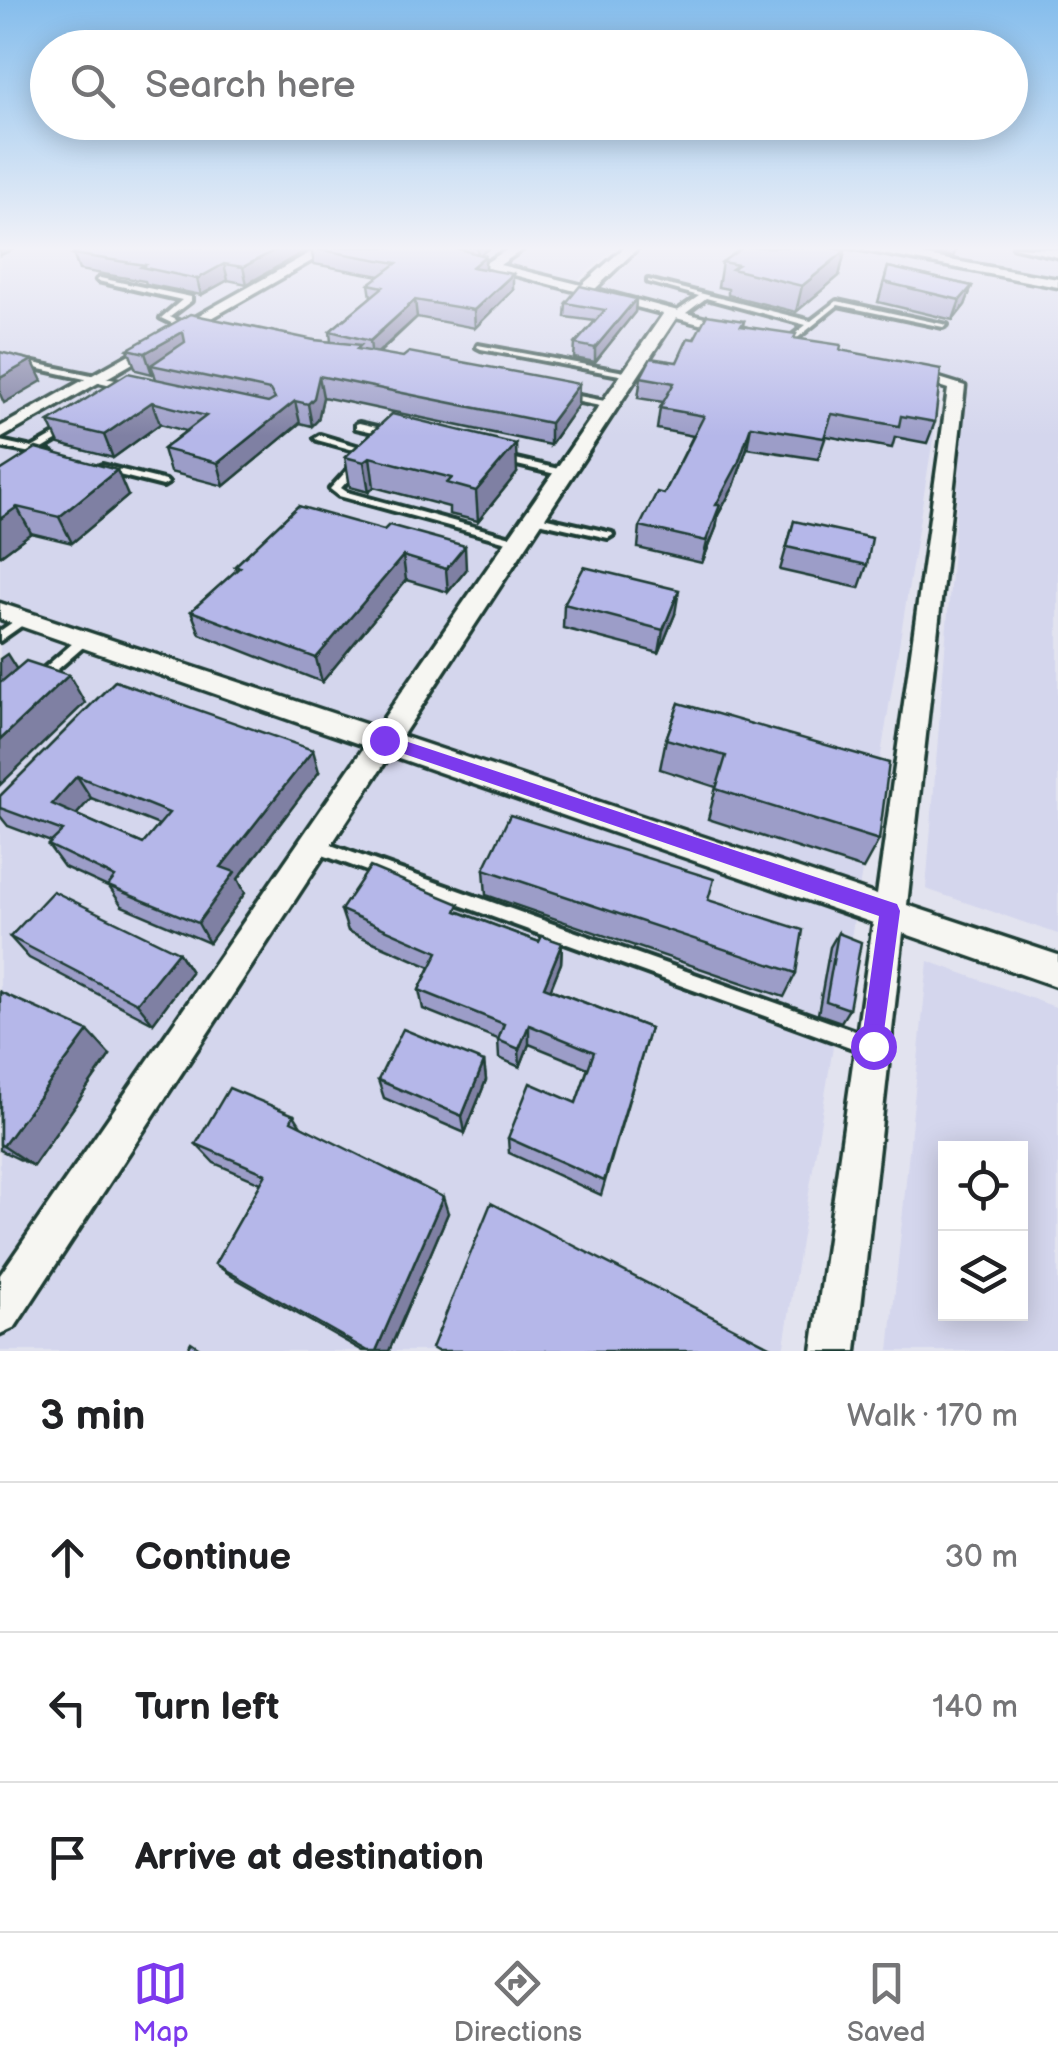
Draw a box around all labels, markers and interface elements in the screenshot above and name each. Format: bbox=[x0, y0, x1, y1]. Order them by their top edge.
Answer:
search box bbox=[30, 30, 1028, 140]
icon: search bbox=[65, 58, 120, 113]
text: Search here bbox=[145, 63, 356, 108]
route end bbox=[362, 718, 408, 764]
route start bbox=[851, 1024, 897, 1070]
map controls bbox=[938, 1141, 1028, 1321]
button: locate bbox=[938, 1141, 1028, 1231]
button: layers bbox=[938, 1231, 1028, 1321]
text: 3 min bbox=[40, 1391, 145, 1442]
text: Walk · 170 m bbox=[847, 1397, 1018, 1436]
icon: ahead bbox=[40, 1530, 95, 1585]
text: Continue bbox=[135, 1535, 291, 1580]
text: 30 m bbox=[944, 1538, 1018, 1577]
icon: left bbox=[40, 1680, 95, 1735]
text: Turn left bbox=[135, 1685, 279, 1730]
text: 140 m bbox=[932, 1688, 1018, 1727]
icon: arrive bbox=[40, 1830, 95, 1885]
text: Arrive at destination bbox=[135, 1835, 484, 1880]
tab: Map bbox=[132, 1956, 189, 2049]
tab: Directions bbox=[453, 1956, 582, 2049]
tab: Saved bbox=[847, 1956, 926, 2049]

